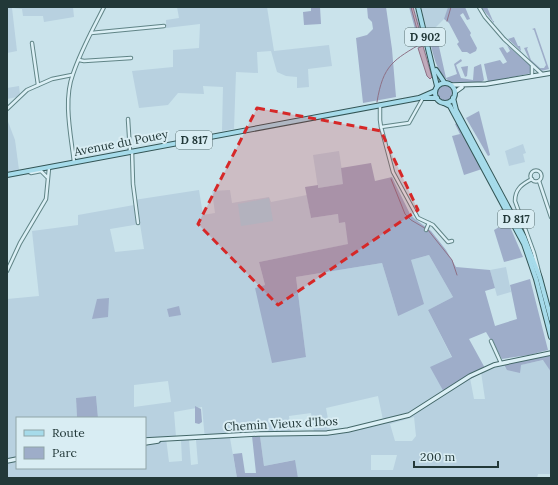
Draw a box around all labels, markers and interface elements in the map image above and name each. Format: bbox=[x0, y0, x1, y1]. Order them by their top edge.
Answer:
road number: D 902 bbox=[405, 28, 445, 46]
street label: Avenue du Pouey bbox=[72, 126, 170, 159]
road number: D 817 bbox=[176, 131, 212, 149]
road number: D 817 bbox=[498, 210, 534, 228]
street label: Chemin Vieux d'Ibos bbox=[224, 413, 339, 434]
legend bbox=[16, 417, 146, 469]
text: Route bbox=[52, 425, 85, 440]
scale bar bbox=[414, 443, 498, 469]
text: Parc bbox=[52, 445, 77, 460]
text: 200 m bbox=[420, 449, 456, 464]

